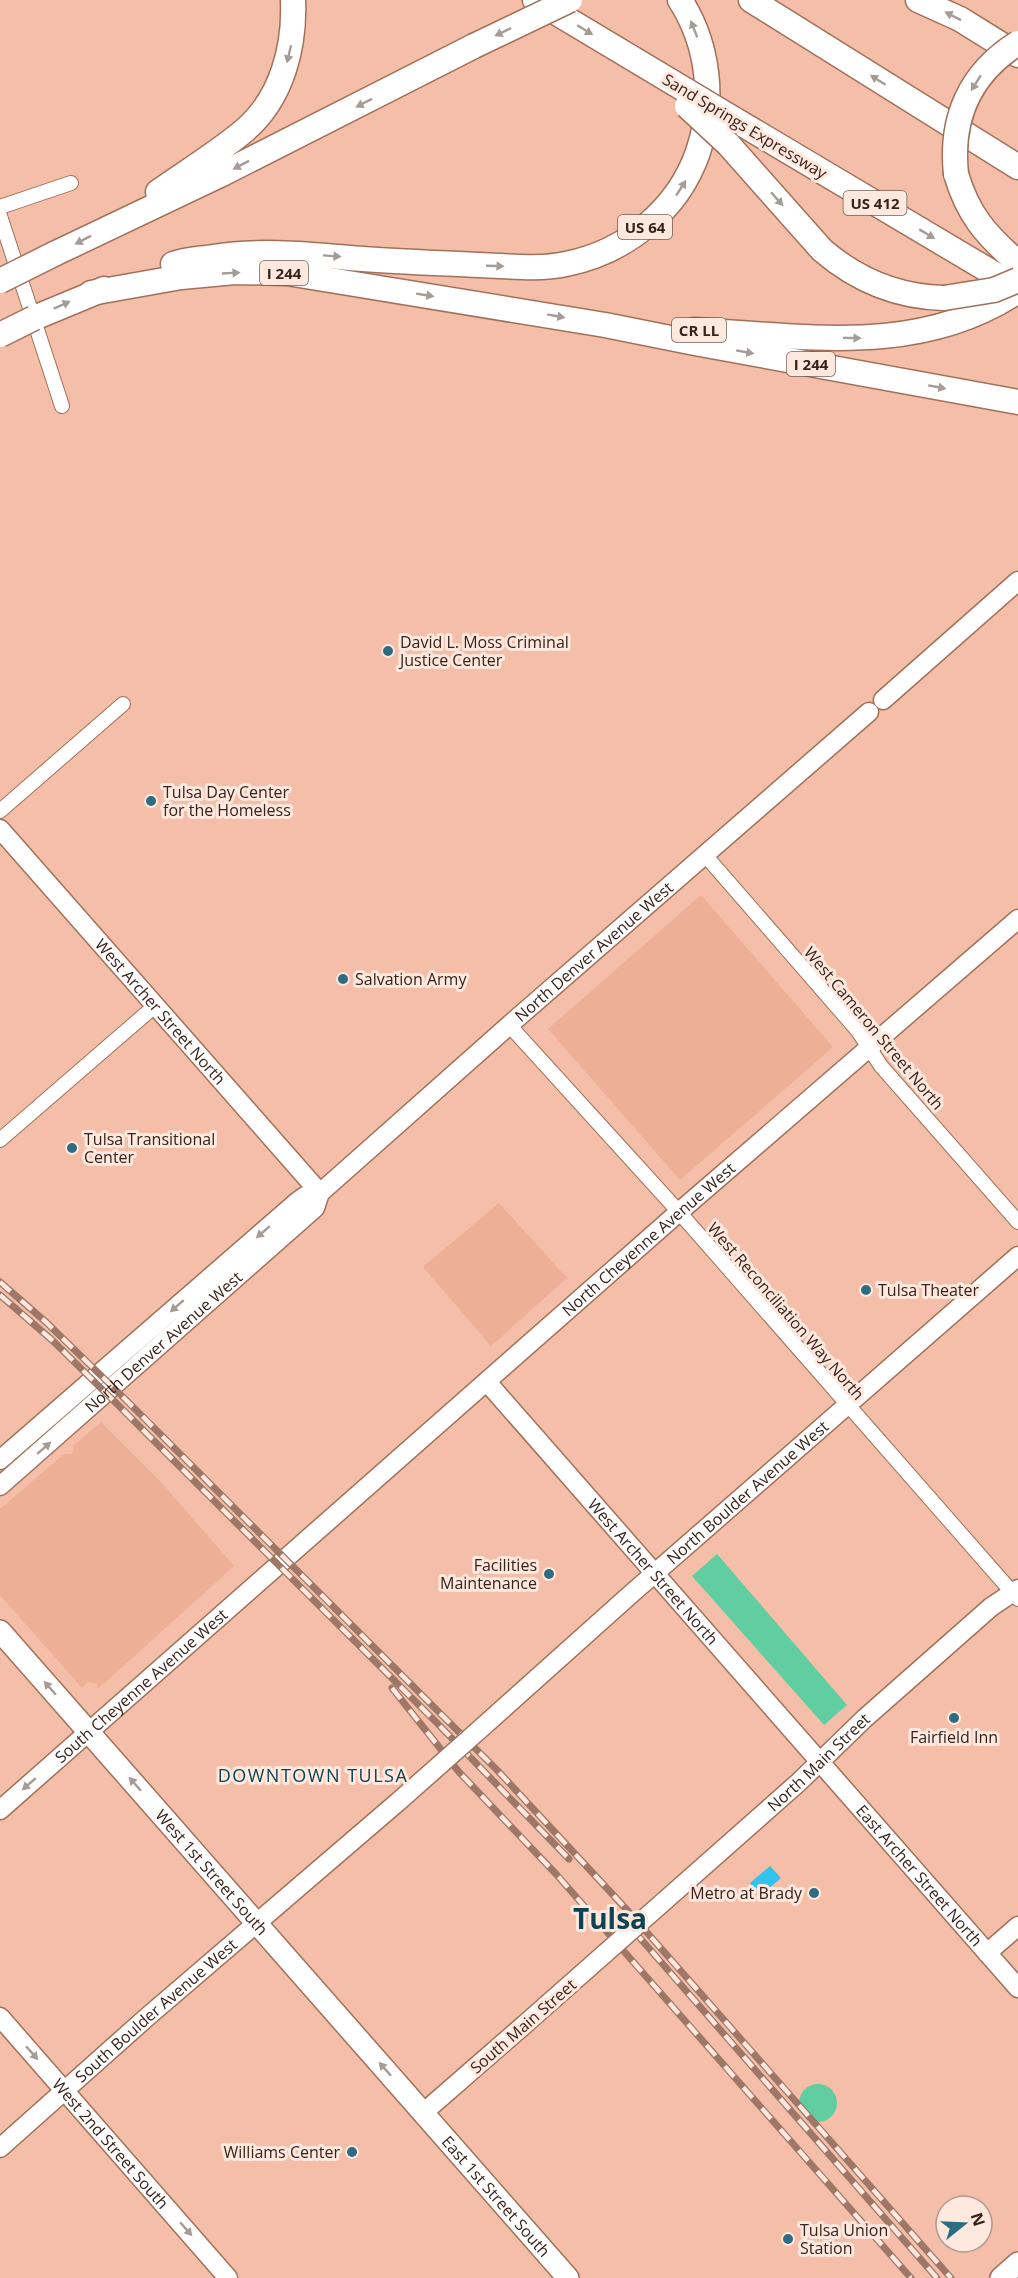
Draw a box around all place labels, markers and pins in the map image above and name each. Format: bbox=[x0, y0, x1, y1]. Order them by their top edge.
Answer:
place label: David L. Moss Criminal Justice Center bbox=[398, 631, 569, 671]
marker: David L. Moss Criminal Justice Center bbox=[381, 644, 395, 658]
place label: Tulsa Day Center for the Homeless bbox=[163, 781, 291, 821]
marker: Tulsa Day Center for the Homeless bbox=[144, 794, 158, 808]
place label: Salvation Army bbox=[355, 968, 467, 990]
marker: Salvation Army bbox=[336, 972, 350, 986]
place label: Tulsa Transitional Center bbox=[84, 1128, 215, 1168]
marker: Tulsa Transitional Center bbox=[65, 1141, 79, 1155]
place label: Tulsa Theater bbox=[878, 1279, 980, 1301]
marker: Tulsa Theater bbox=[859, 1283, 873, 1297]
place label: Facilities Maintenance bbox=[440, 1554, 537, 1594]
marker: Facilities Maintenance bbox=[542, 1567, 556, 1581]
marker: Fairfield Inn bbox=[947, 1711, 961, 1725]
place label: Fairfield Inn bbox=[910, 1726, 998, 1748]
place label: Metro at Brady bbox=[690, 1882, 803, 1904]
marker: Metro at Brady bbox=[807, 1886, 821, 1900]
place label: Williams Center bbox=[223, 2141, 340, 2163]
marker: Williams Center bbox=[345, 2145, 359, 2159]
place label: Tulsa Union Station bbox=[800, 2219, 888, 2259]
marker: Tulsa Union Station bbox=[781, 2232, 795, 2246]

